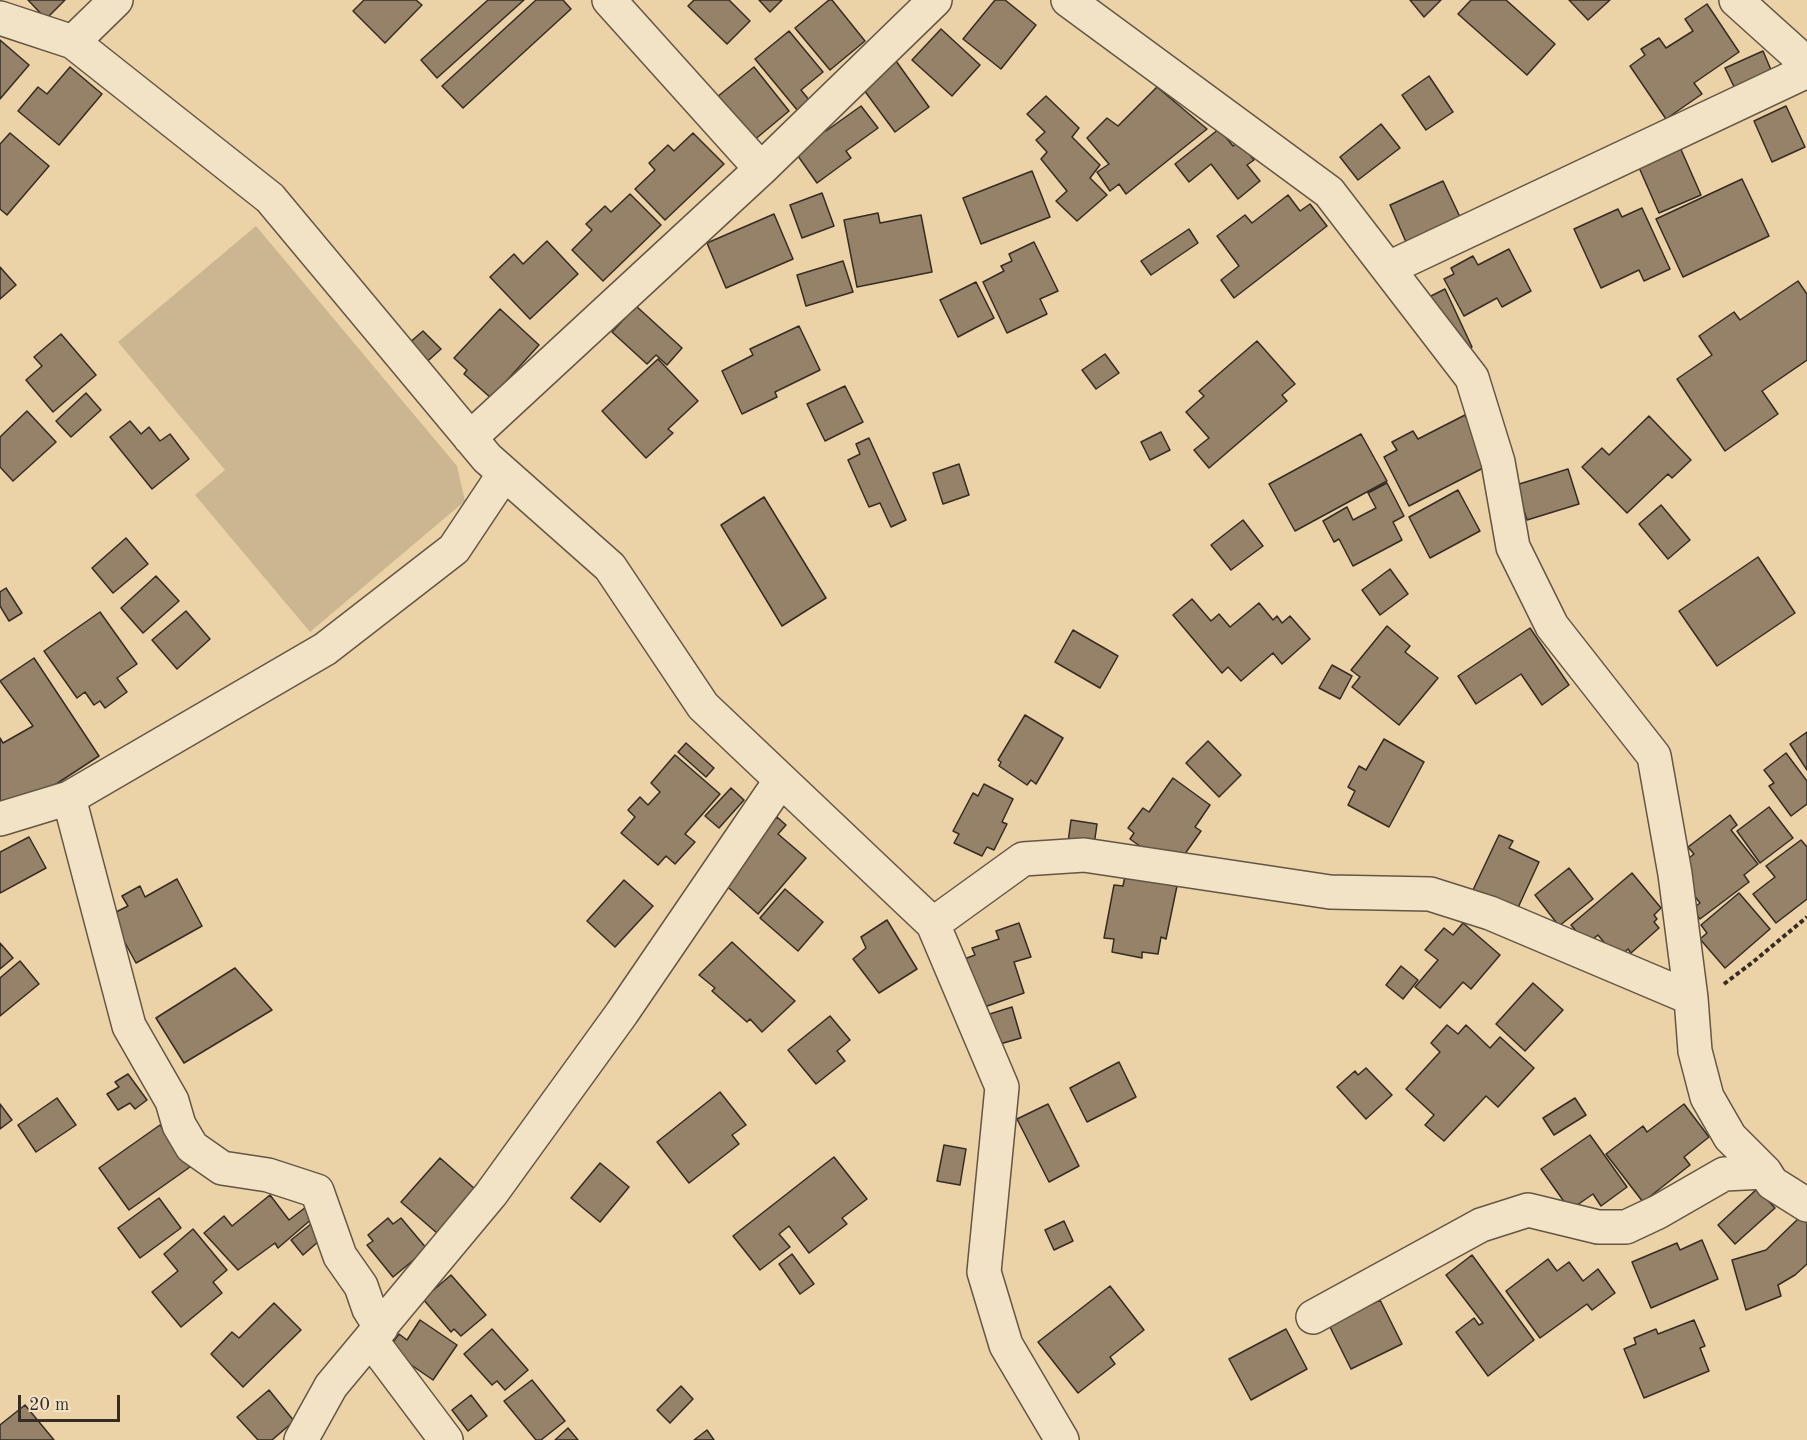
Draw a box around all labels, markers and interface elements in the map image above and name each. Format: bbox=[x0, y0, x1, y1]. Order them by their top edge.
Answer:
scale bar bbox=[21, 1383, 123, 1421]
text: 20 m bbox=[29, 1396, 69, 1414]

